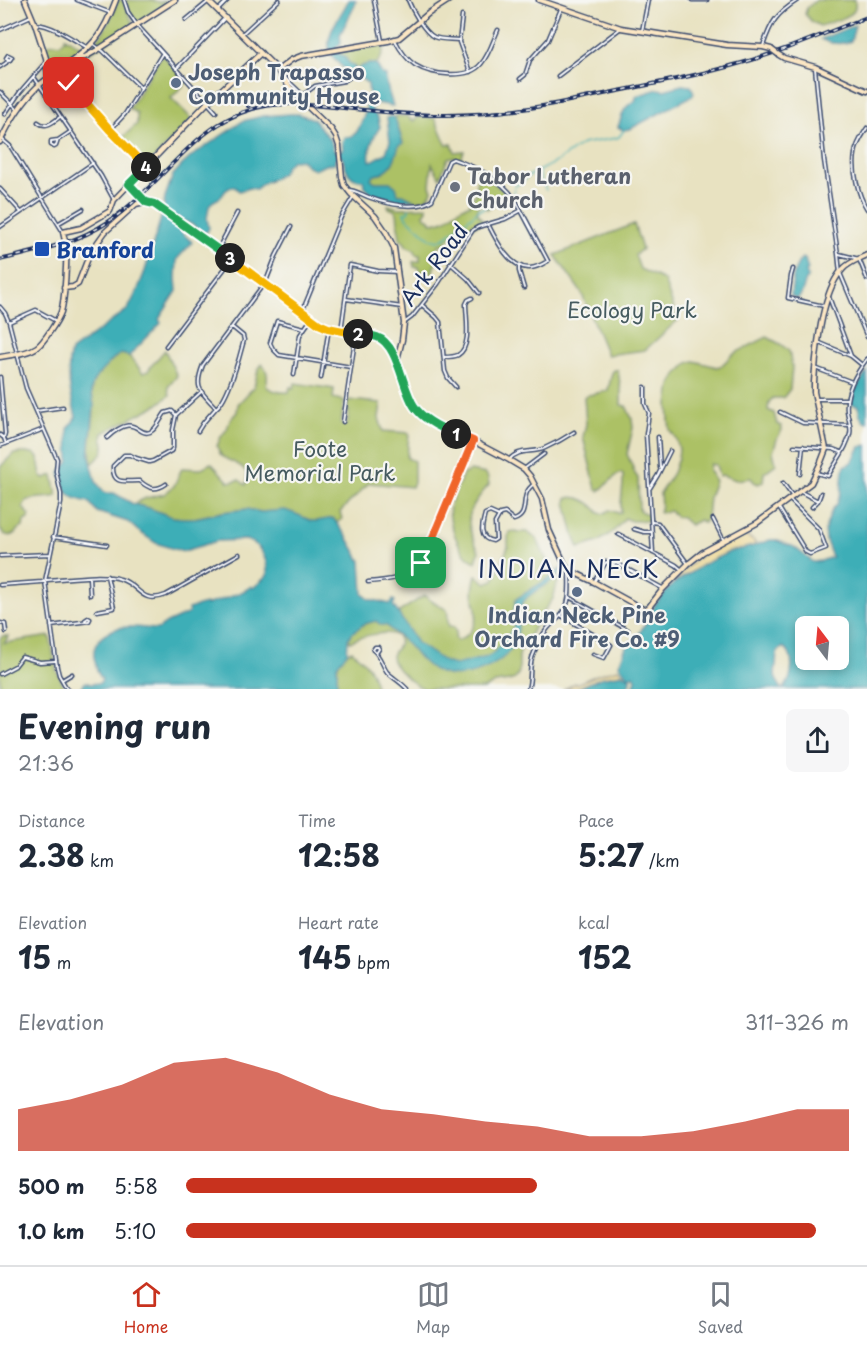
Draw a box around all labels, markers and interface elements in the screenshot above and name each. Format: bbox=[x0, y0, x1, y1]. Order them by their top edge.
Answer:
place label: Joseph Trapasso Community House bbox=[188, 55, 380, 111]
pin bbox=[43, 57, 94, 108]
icon: check bbox=[52, 66, 85, 99]
marker: Joseph Trapasso Community House bbox=[169, 76, 183, 90]
pin: 4 bbox=[131, 152, 161, 182]
text: 4 bbox=[141, 155, 151, 179]
place label: Tabor Lutheran Church bbox=[467, 159, 631, 215]
marker: Tabor Lutheran Church bbox=[448, 180, 462, 194]
street label: Ark Road bbox=[391, 216, 475, 312]
place label: Branford bbox=[56, 233, 154, 265]
marker: Branford bbox=[33, 240, 51, 258]
pin: 3 bbox=[215, 243, 245, 273]
text: 3 bbox=[225, 246, 235, 270]
park label: Ecology Park bbox=[567, 293, 697, 325]
pin: 2 bbox=[343, 319, 373, 349]
text: 2 bbox=[352, 322, 364, 346]
pin: 1 bbox=[441, 419, 471, 449]
text: 1 bbox=[452, 422, 460, 446]
park label: Foote Memorial Park bbox=[244, 432, 396, 488]
pin bbox=[395, 537, 446, 588]
icon: arrive bbox=[404, 546, 437, 579]
district label: INDIAN NECK bbox=[478, 550, 660, 586]
marker: Indian Neck Pine Orchard Fire Co. #9 bbox=[570, 585, 584, 599]
place label: Indian Neck Pine Orchard Fire Co. #9 bbox=[474, 598, 680, 654]
north arrow bbox=[795, 616, 849, 670]
map controls bbox=[795, 616, 849, 670]
text: Evening run bbox=[18, 700, 211, 750]
button: share bbox=[786, 709, 849, 772]
text: 21:36 bbox=[18, 748, 74, 778]
text: Distance bbox=[18, 808, 85, 832]
text: Time bbox=[298, 808, 336, 832]
text: Pace bbox=[578, 808, 614, 832]
text: 2.38 bbox=[18, 832, 85, 877]
text: 12:58 bbox=[298, 832, 380, 877]
text: 5:27 bbox=[578, 832, 644, 877]
text: km bbox=[85, 848, 114, 872]
text: /km bbox=[644, 848, 680, 872]
text: Elevation bbox=[18, 910, 87, 934]
text: Heart rate bbox=[298, 910, 379, 934]
text: kcal bbox=[578, 910, 610, 934]
text: 15 bbox=[18, 934, 52, 979]
text: 145 bbox=[298, 934, 352, 979]
text: 152 bbox=[578, 934, 632, 979]
text: m bbox=[52, 950, 71, 974]
text: bpm bbox=[352, 950, 390, 974]
text: Elevation bbox=[18, 1007, 104, 1037]
text: 311–326 m bbox=[745, 1007, 849, 1037]
text: 500 m bbox=[18, 1171, 85, 1201]
text: 5:58 bbox=[114, 1171, 158, 1201]
text: 1.0 km bbox=[18, 1216, 85, 1246]
text: 5:10 bbox=[114, 1216, 156, 1246]
tab: Home bbox=[124, 1278, 168, 1338]
tab: Map bbox=[416, 1278, 450, 1338]
tab: Saved bbox=[698, 1278, 743, 1338]

